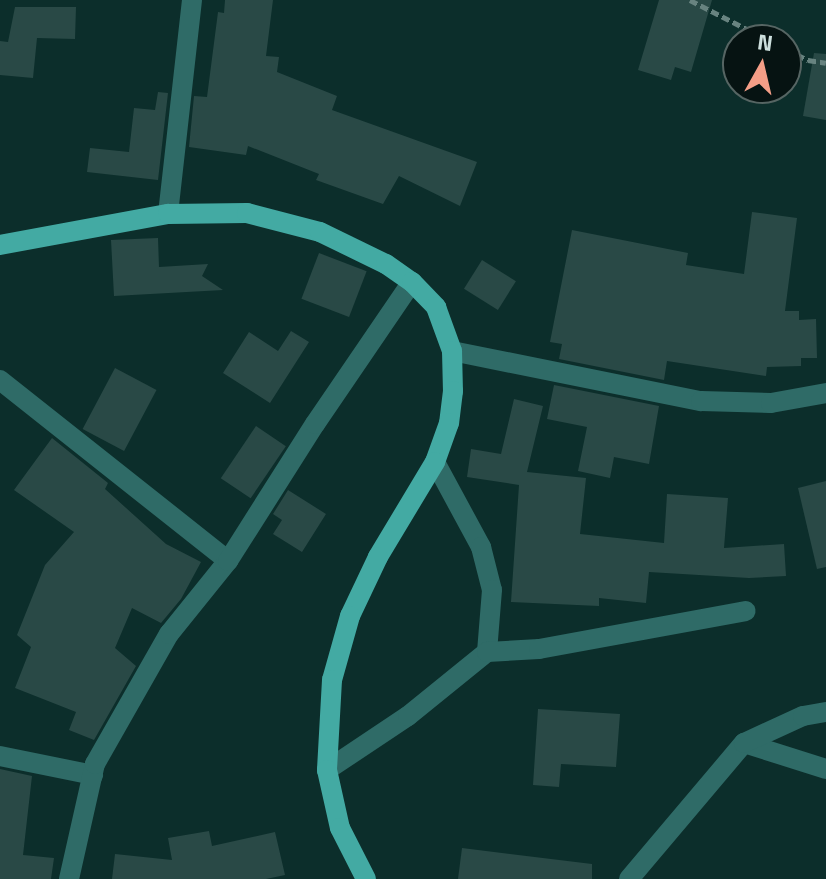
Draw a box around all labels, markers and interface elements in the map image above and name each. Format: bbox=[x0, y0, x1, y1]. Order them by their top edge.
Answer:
north arrow bbox=[722, 24, 802, 104]
text: N bbox=[755, 24, 775, 60]

